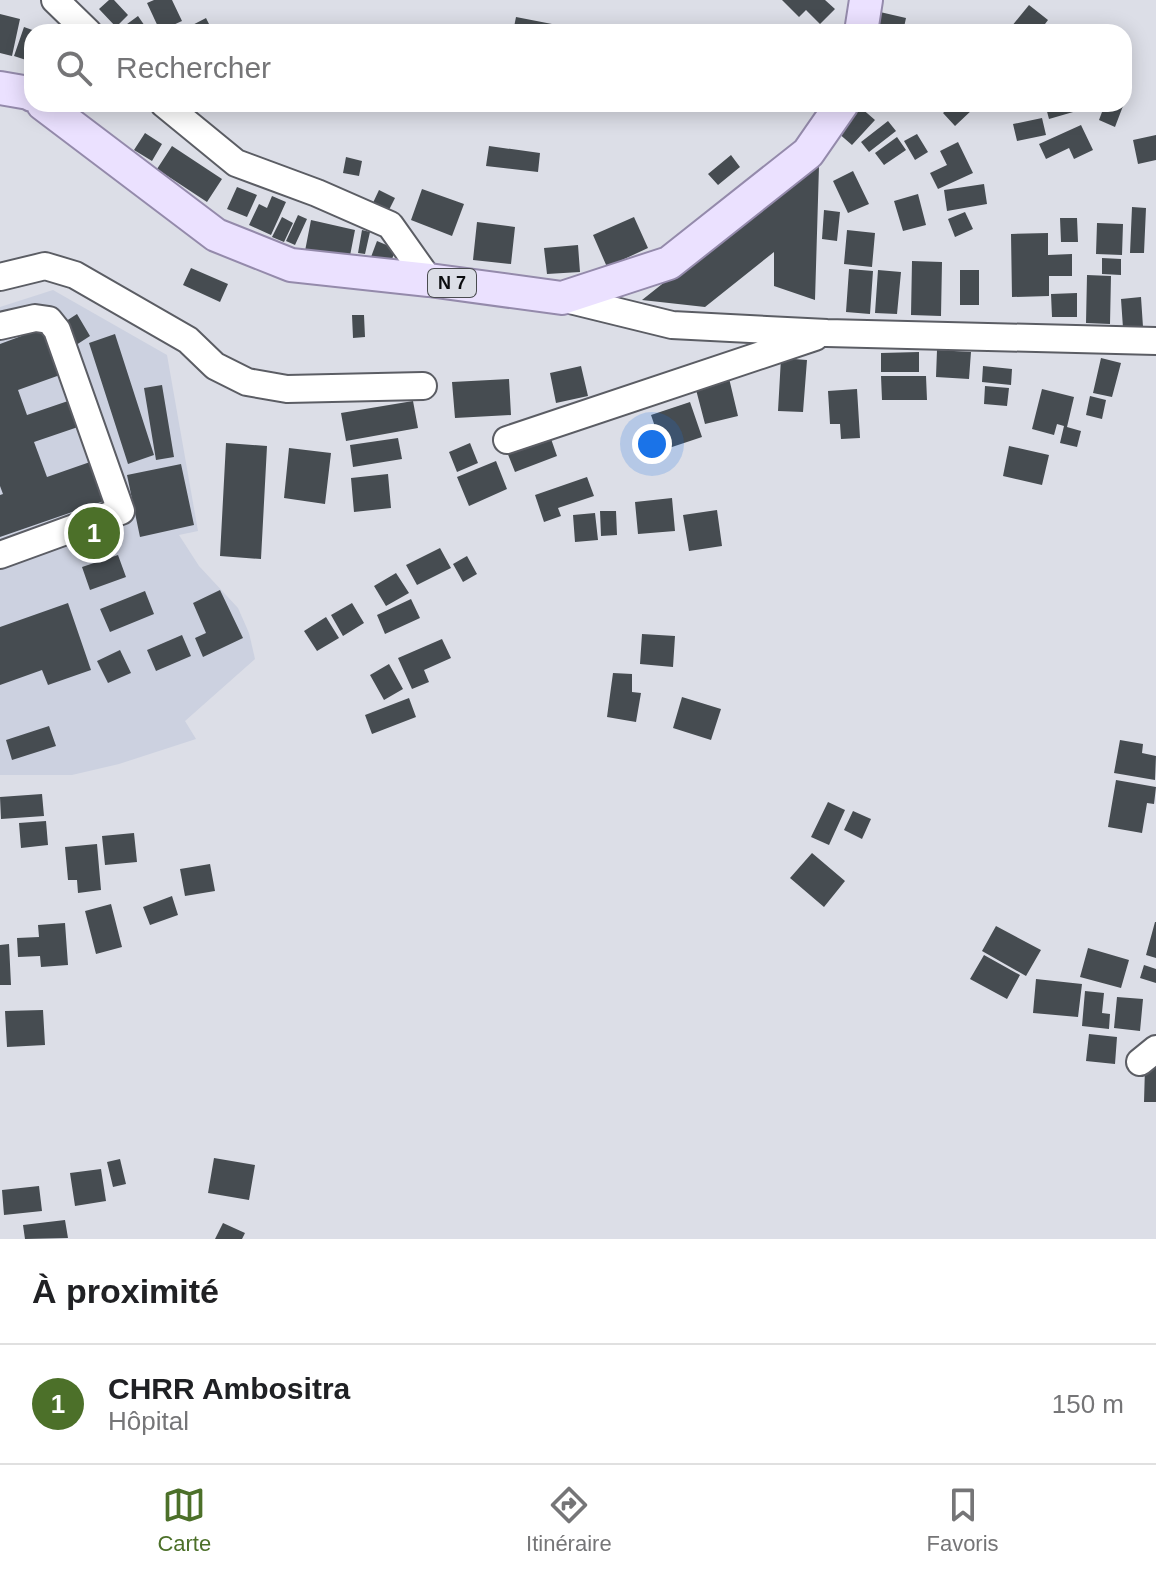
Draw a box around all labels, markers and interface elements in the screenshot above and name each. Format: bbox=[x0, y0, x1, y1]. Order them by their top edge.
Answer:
search box bbox=[24, 24, 1132, 112]
icon: search bbox=[52, 46, 96, 90]
text: Rechercher bbox=[116, 51, 271, 84]
road number: N 7 bbox=[428, 269, 476, 297]
your location bbox=[632, 424, 672, 464]
pin: 1 bbox=[68, 503, 120, 563]
text: À proximité bbox=[32, 1272, 219, 1310]
text: CHRR Ambositra bbox=[108, 1372, 350, 1405]
text: 1 bbox=[51, 1389, 65, 1419]
text: 150 m bbox=[1052, 1389, 1124, 1419]
text: Hôpital bbox=[108, 1406, 189, 1436]
tab: Carte bbox=[157, 1483, 211, 1557]
tab: Itinéraire bbox=[526, 1483, 612, 1557]
tab: Favoris bbox=[926, 1483, 999, 1557]

